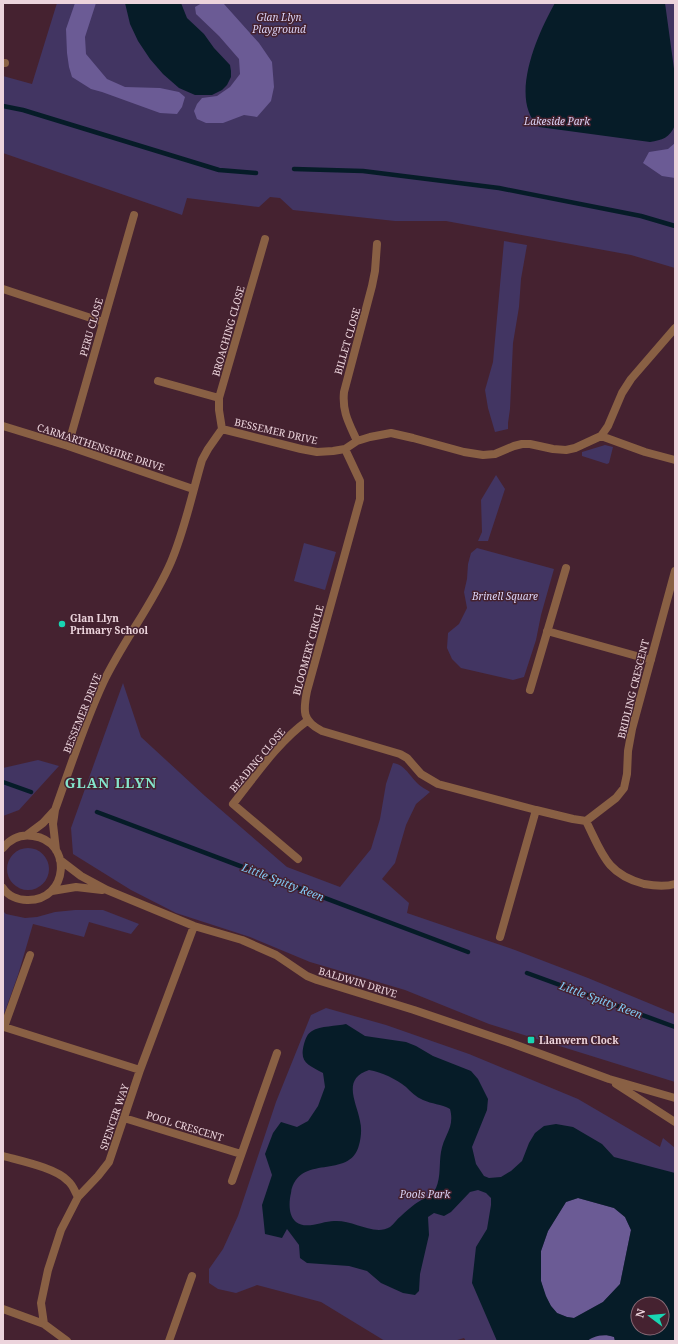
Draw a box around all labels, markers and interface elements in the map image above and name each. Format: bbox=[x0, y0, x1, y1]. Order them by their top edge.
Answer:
park label: Glan Llyn Playground bbox=[251, 10, 306, 36]
park label: Lakeside Park bbox=[523, 114, 590, 128]
street label: BROACHING CLOSE bbox=[208, 284, 248, 378]
street label: PERU CLOSE bbox=[76, 296, 106, 358]
street label: BILLET CLOSE bbox=[331, 306, 363, 376]
street label: BESSEMER DRIVE bbox=[233, 415, 319, 447]
street label: CARMARTHENSHIRE DRIVE bbox=[35, 420, 167, 474]
park label: Brinell Square bbox=[471, 589, 538, 603]
street label: BLOOMERY CIRCLE bbox=[289, 603, 327, 697]
place label: Glan Llyn Primary School bbox=[70, 611, 149, 637]
marker: Glan Llyn Primary School bbox=[57, 619, 67, 629]
street label: BRIDLING CRESCENT bbox=[614, 638, 652, 740]
street label: BESSEMER DRIVE bbox=[60, 671, 104, 755]
street label: BEADING CLOSE bbox=[226, 725, 288, 795]
district label: GLAN LLYN bbox=[65, 773, 157, 792]
water label: Little Spitty Reen bbox=[239, 859, 327, 904]
street label: BALDWIN DRIVE bbox=[317, 963, 399, 1001]
water label: Little Spitty Reen bbox=[557, 977, 645, 1022]
place label: Llanwern Clock bbox=[539, 1033, 619, 1047]
marker: Llanwern Clock bbox=[526, 1035, 536, 1045]
street label: SPENCER WAY bbox=[96, 1081, 132, 1152]
street label: POOL CRESCENT bbox=[145, 1108, 225, 1144]
park label: Pools Park bbox=[399, 1187, 450, 1201]
north arrow bbox=[630, 1296, 670, 1336]
text: N bbox=[632, 1307, 648, 1319]

